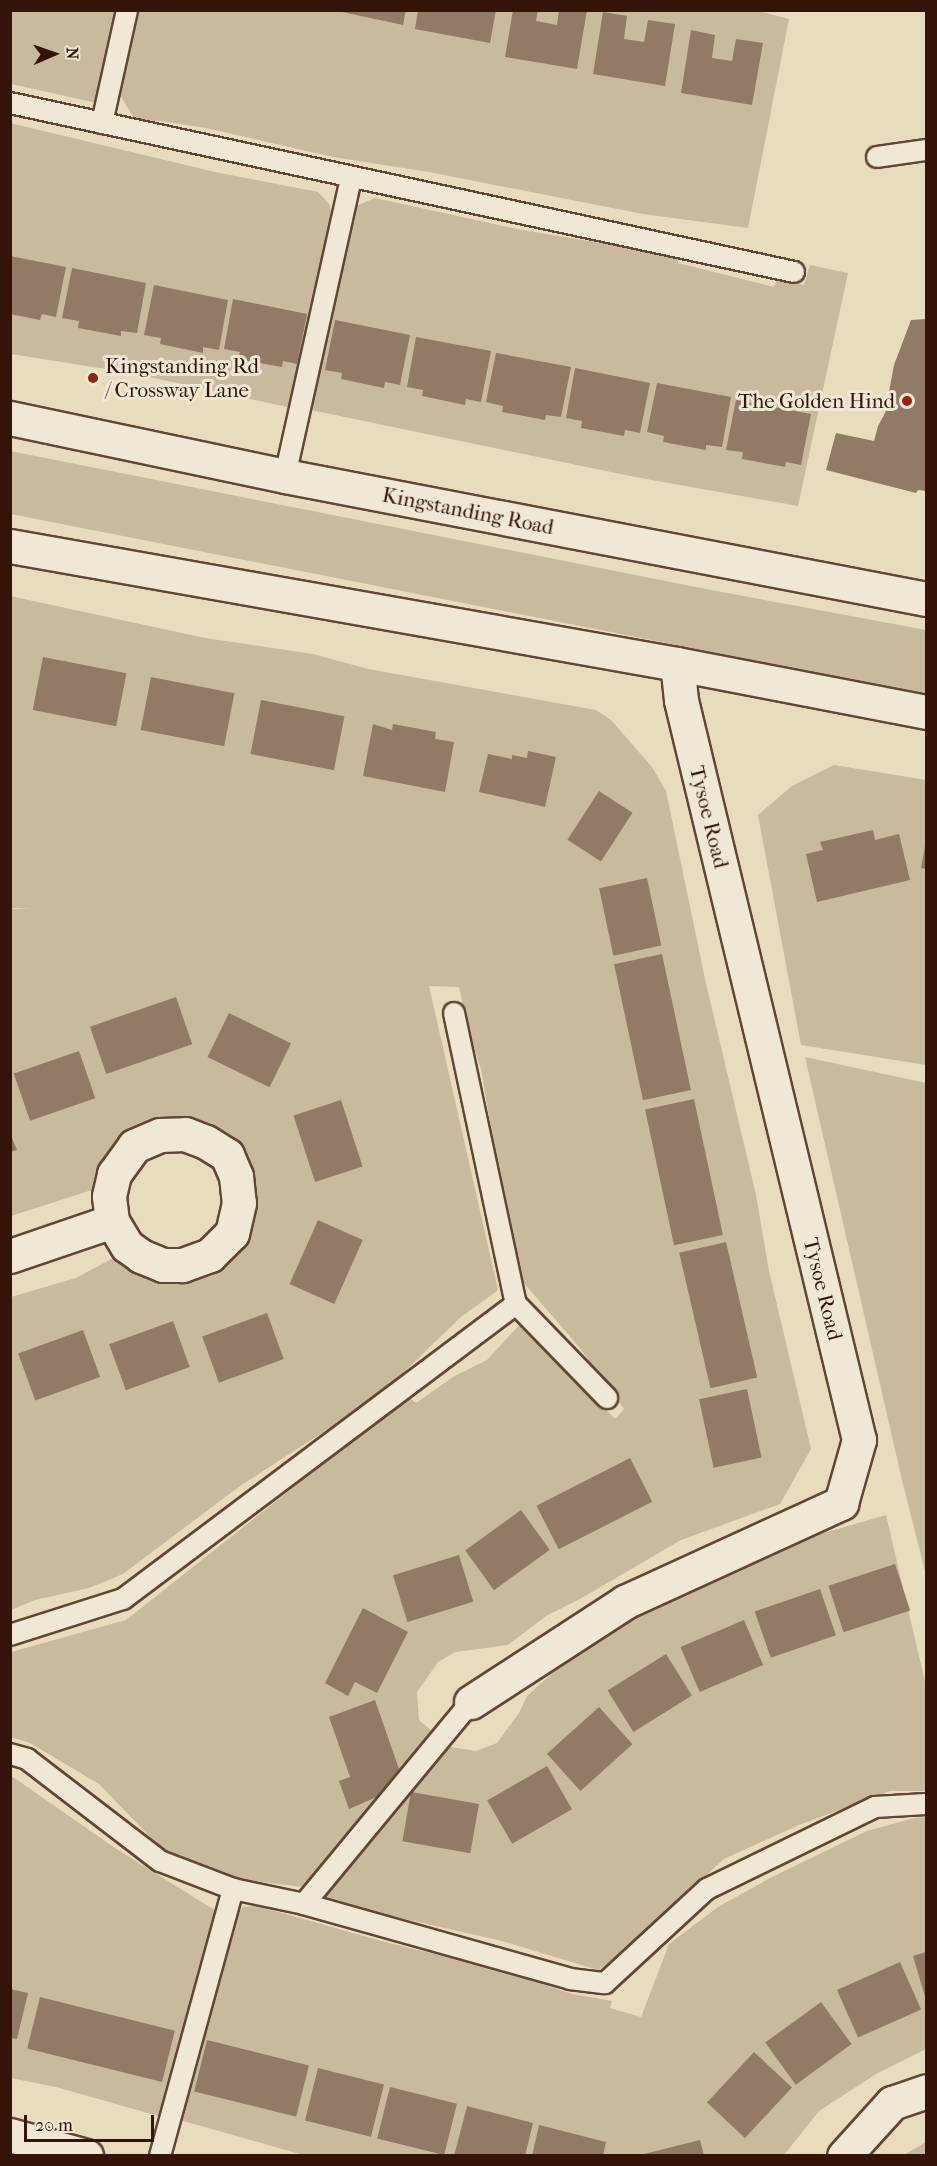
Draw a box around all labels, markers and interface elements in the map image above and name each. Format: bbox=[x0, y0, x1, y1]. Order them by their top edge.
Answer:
north arrow bbox=[24, 24, 84, 84]
text: N bbox=[63, 47, 82, 60]
place label: Kingstanding Rd / Crossway Lane bbox=[105, 353, 259, 403]
marker: Kingstanding Rd / Crossway Lane bbox=[86, 371, 100, 385]
place label: The Golden Hind bbox=[738, 388, 895, 414]
marker: The Golden Hind bbox=[900, 394, 914, 408]
street label: Kingstanding Road bbox=[380, 482, 556, 540]
street label: Tysoe Road bbox=[684, 763, 734, 871]
street label: Tysoe Road bbox=[798, 1235, 848, 1343]
scale bar bbox=[27, 2103, 158, 2141]
text: 20 m bbox=[35, 2115, 73, 2136]

